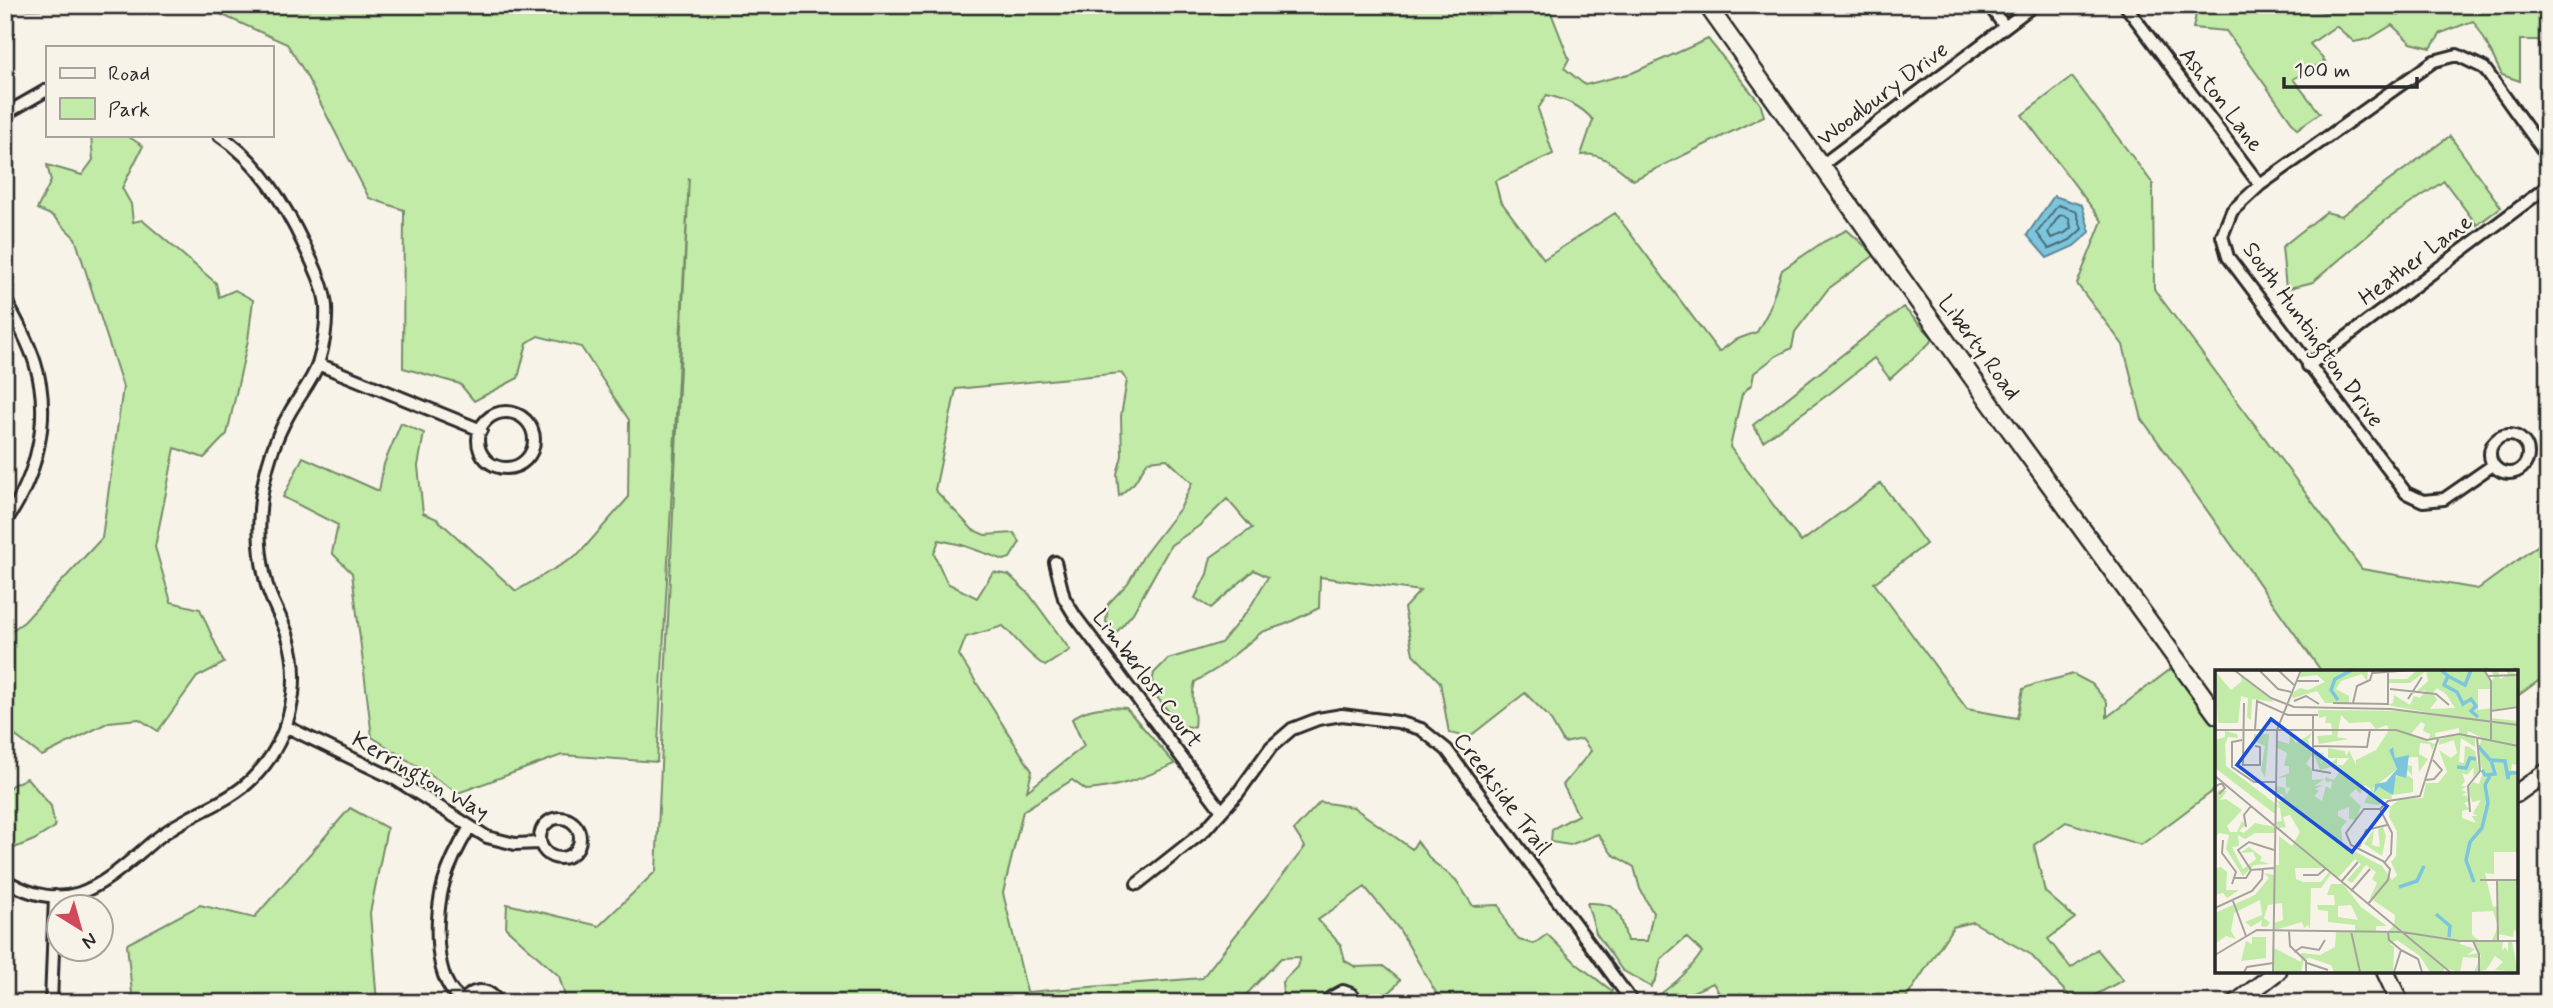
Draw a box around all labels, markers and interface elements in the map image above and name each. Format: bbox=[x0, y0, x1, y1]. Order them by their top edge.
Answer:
street label: Woodbury Drive bbox=[1812, 35, 1955, 154]
street label: Ashton Lane bbox=[2171, 42, 2270, 159]
legend bbox=[46, 46, 273, 136]
scale bar bbox=[2284, 46, 2416, 90]
text: 100 m bbox=[2294, 57, 2350, 85]
text: Road bbox=[108, 60, 150, 88]
text: Park bbox=[108, 96, 150, 124]
street label: Heather Lane bbox=[2353, 208, 2480, 313]
street label: South Huntington Drive bbox=[2233, 237, 2390, 435]
street label: Liberty Road bbox=[1930, 290, 2027, 407]
street label: Limberlost Court bbox=[1084, 604, 1208, 755]
inset map bbox=[2215, 670, 2518, 973]
street label: Kerrington Way bbox=[345, 725, 494, 830]
street label: Creekside Trail bbox=[1445, 727, 1557, 862]
north arrow bbox=[46, 892, 116, 962]
text: N bbox=[77, 927, 102, 954]

